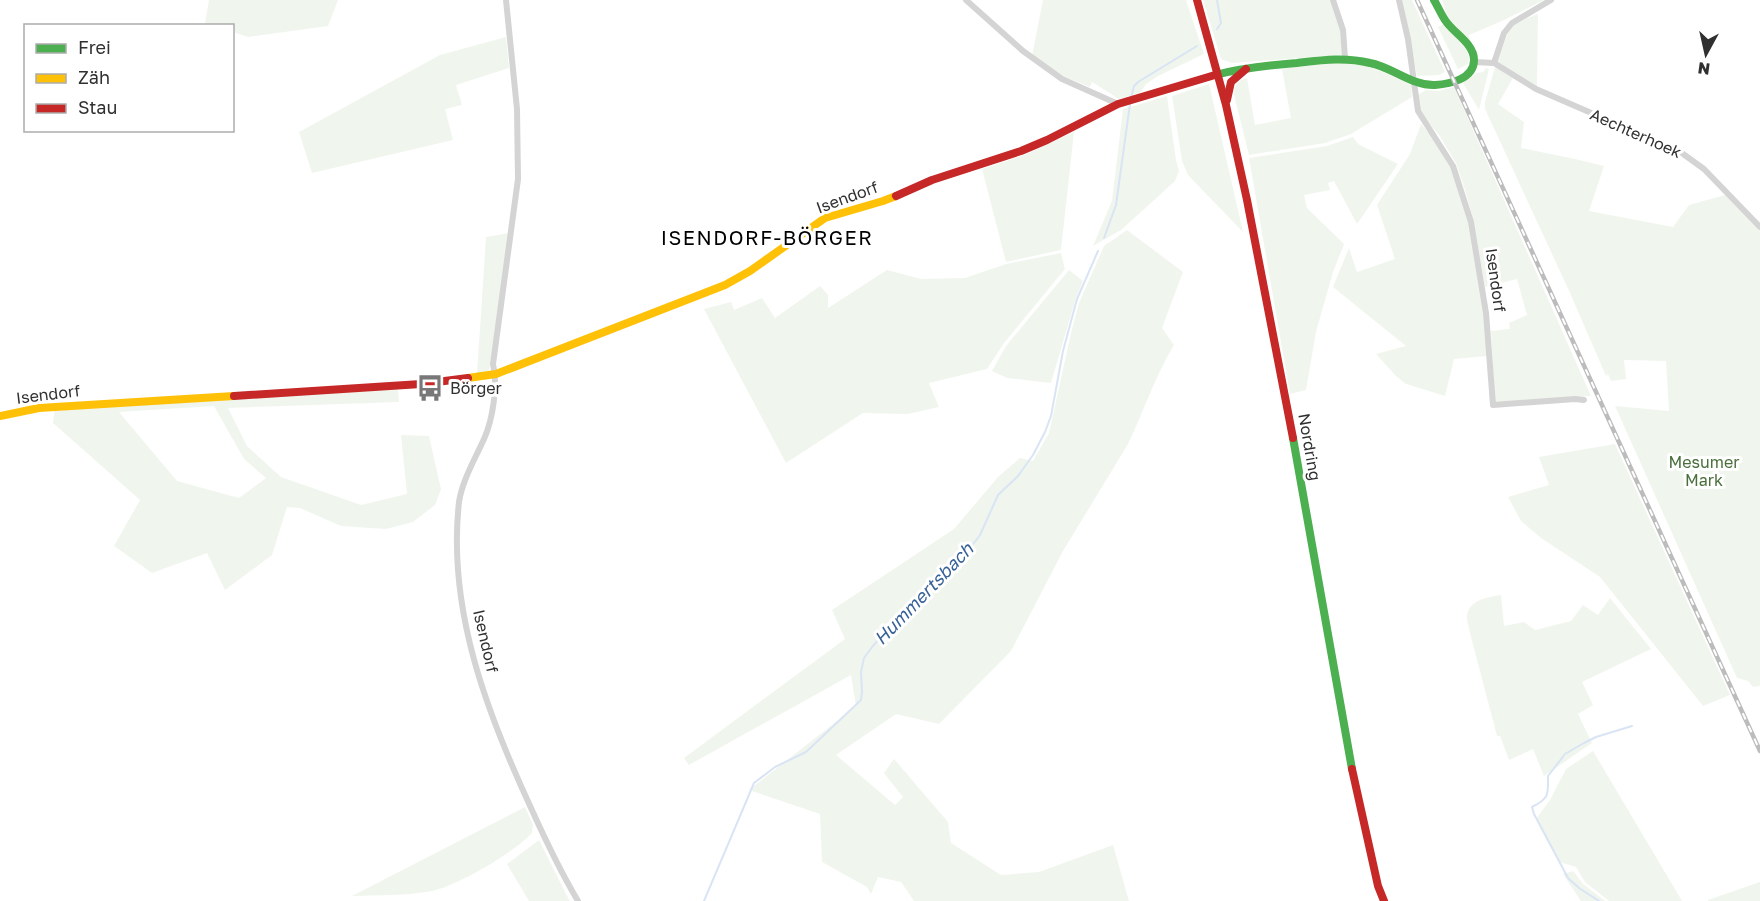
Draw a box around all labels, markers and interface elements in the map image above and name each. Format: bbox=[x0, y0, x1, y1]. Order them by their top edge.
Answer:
legend bbox=[24, 24, 234, 132]
north arrow bbox=[1676, 24, 1736, 84]
text: Frei bbox=[78, 36, 111, 58]
text: N bbox=[1696, 58, 1711, 80]
text: Zäh bbox=[78, 66, 110, 88]
text: Stau bbox=[78, 96, 117, 118]
street label: Aechterhoek bbox=[1587, 104, 1685, 162]
street label: Isendorf bbox=[813, 177, 881, 217]
district label: ISENDORF-BÖRGER bbox=[661, 225, 873, 249]
street label: Isendorf bbox=[1482, 247, 1510, 313]
bus stop icon: Börger bbox=[415, 373, 445, 403]
place label: Börger bbox=[450, 378, 502, 398]
street label: Isendorf bbox=[15, 380, 81, 408]
street label: Nordring bbox=[1294, 412, 1326, 482]
park label: Mesumer Mark bbox=[1669, 452, 1739, 490]
water label: Hummertsbach bbox=[869, 537, 978, 649]
street label: Isendorf bbox=[469, 607, 503, 675]

